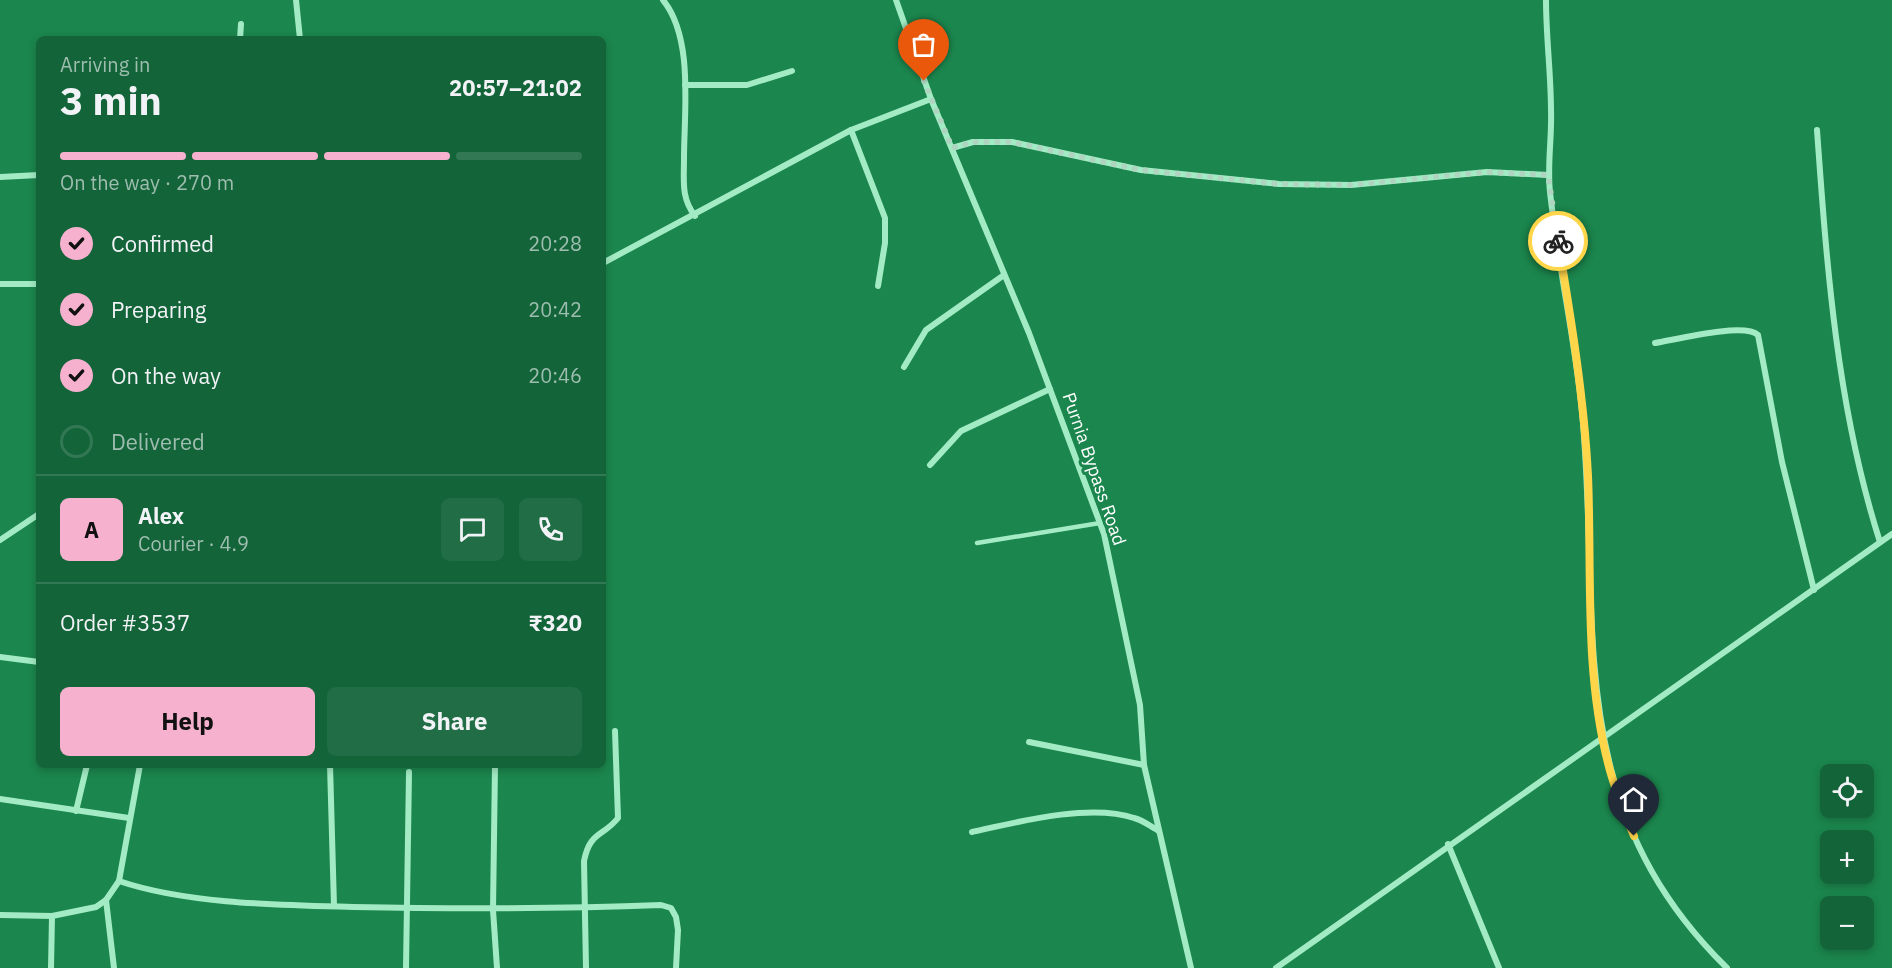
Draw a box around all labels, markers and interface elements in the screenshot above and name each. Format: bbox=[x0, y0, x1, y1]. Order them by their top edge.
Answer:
pin bbox=[898, 19, 949, 81]
icon: bag bbox=[907, 28, 940, 61]
text: Arriving in bbox=[60, 51, 150, 78]
text: 20:57–21:02 bbox=[449, 73, 582, 102]
text: 3 min bbox=[60, 75, 162, 126]
text: On the way · 270 m bbox=[60, 169, 234, 196]
courier bbox=[1528, 211, 1588, 271]
icon: bike bbox=[1542, 225, 1575, 258]
icon: check bbox=[60, 227, 93, 260]
text: Confirmed bbox=[111, 229, 214, 258]
text: 20:28 bbox=[528, 230, 582, 257]
icon: check bbox=[60, 293, 93, 326]
text: Preparing bbox=[111, 295, 206, 324]
text: 20:42 bbox=[528, 296, 582, 323]
icon: check bbox=[60, 359, 93, 392]
text: On the way bbox=[111, 361, 221, 390]
text: 20:46 bbox=[528, 362, 582, 389]
street label: Purnia Bypass Road bbox=[1058, 389, 1131, 548]
text: Delivered bbox=[111, 427, 205, 456]
button: chat bbox=[441, 498, 504, 561]
button: phone bbox=[519, 498, 582, 561]
text: Alex bbox=[138, 501, 184, 530]
text: A bbox=[84, 515, 99, 544]
text: Courier · 4.9 bbox=[138, 530, 249, 557]
text: Order #3537 bbox=[60, 608, 190, 637]
text: ₹320 bbox=[529, 608, 582, 637]
button: Help bbox=[60, 687, 315, 756]
button: Share bbox=[327, 687, 582, 756]
map controls bbox=[1820, 764, 1874, 950]
button: locate bbox=[1820, 764, 1874, 818]
pin bbox=[1608, 774, 1659, 836]
icon: home bbox=[1617, 783, 1650, 816]
button: + bbox=[1820, 830, 1874, 884]
button: − bbox=[1820, 896, 1874, 950]

